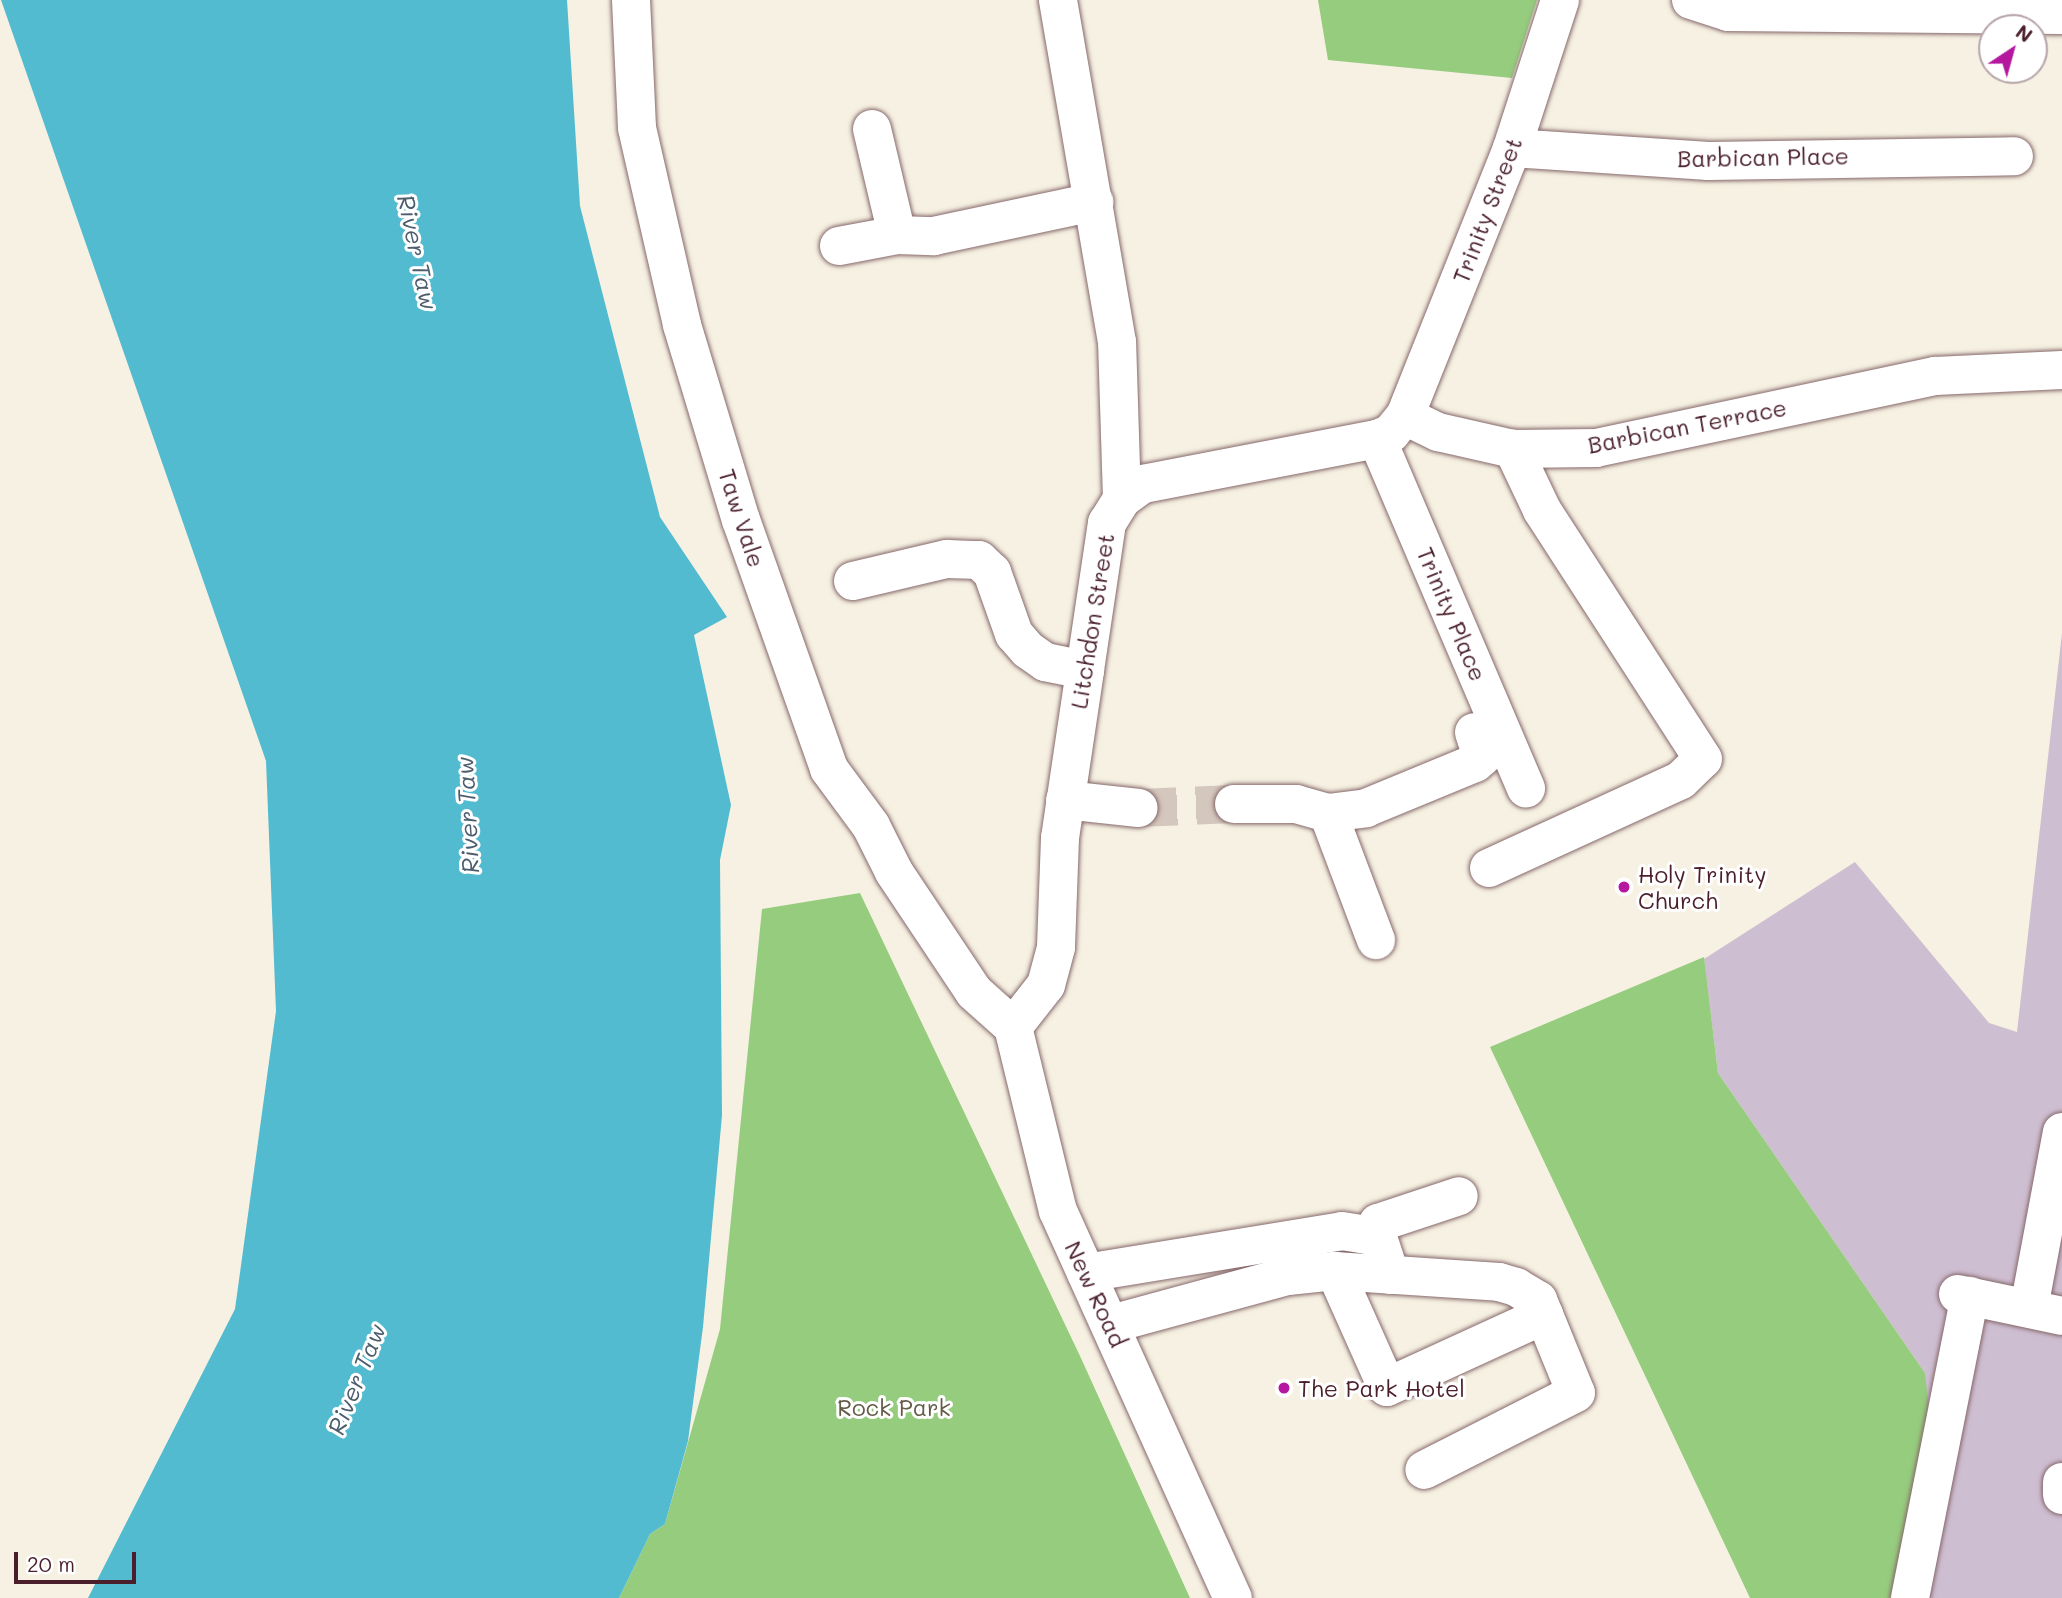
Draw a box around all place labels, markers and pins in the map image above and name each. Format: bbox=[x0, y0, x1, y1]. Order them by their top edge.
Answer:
place label: Holy Trinity Church bbox=[1638, 860, 1766, 914]
marker: Holy Trinity Church bbox=[1616, 879, 1632, 895]
place label: The Park Hotel bbox=[1298, 1374, 1465, 1402]
marker: The Park Hotel bbox=[1276, 1380, 1292, 1396]

